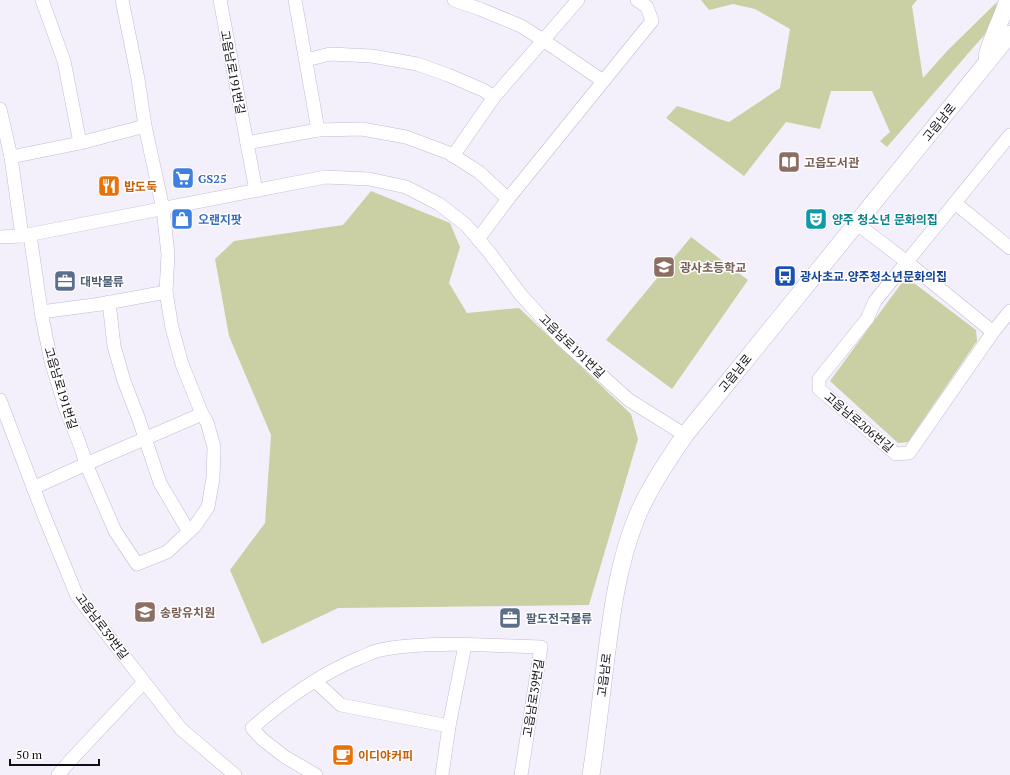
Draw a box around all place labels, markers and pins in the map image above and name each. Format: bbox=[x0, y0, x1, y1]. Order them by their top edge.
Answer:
library icon: 고읍도서관 bbox=[776, 149, 802, 175]
place label: 고읍도서관 bbox=[804, 155, 859, 170]
supermarket icon: GS25 bbox=[170, 165, 196, 191]
place label: GS25 bbox=[198, 171, 227, 186]
restaurant icon: 밥도둑 bbox=[96, 173, 122, 199]
place label: 밥도둑 bbox=[124, 179, 157, 194]
shop icon: 오랜지팟 bbox=[169, 206, 195, 232]
theatre icon: 양주 청소년 문화의집 bbox=[803, 206, 829, 232]
place label: 오랜지팟 bbox=[198, 212, 242, 227]
place label: 양주 청소년 문화의집 bbox=[832, 212, 938, 227]
school or university icon: 광사초등학교 bbox=[651, 254, 677, 280]
place label: 광사초등학교 bbox=[680, 260, 746, 275]
bus stop icon: 광사초교.양주청소년문화의집 bbox=[772, 263, 798, 289]
office icon: 대박물류 bbox=[52, 268, 78, 294]
place label: 광사초교.양주청소년문화의집 bbox=[800, 269, 947, 284]
place label: 대박물류 bbox=[80, 274, 124, 289]
school or university icon: 송랑유치원 bbox=[132, 599, 158, 625]
place label: 송랑유치원 bbox=[160, 605, 215, 620]
office icon: 팔도전국물류 bbox=[497, 605, 523, 631]
place label: 팔도전국물류 bbox=[526, 611, 592, 626]
cafe icon: 이디야커피 bbox=[330, 742, 356, 768]
place label: 이디야커피 bbox=[358, 748, 413, 763]

